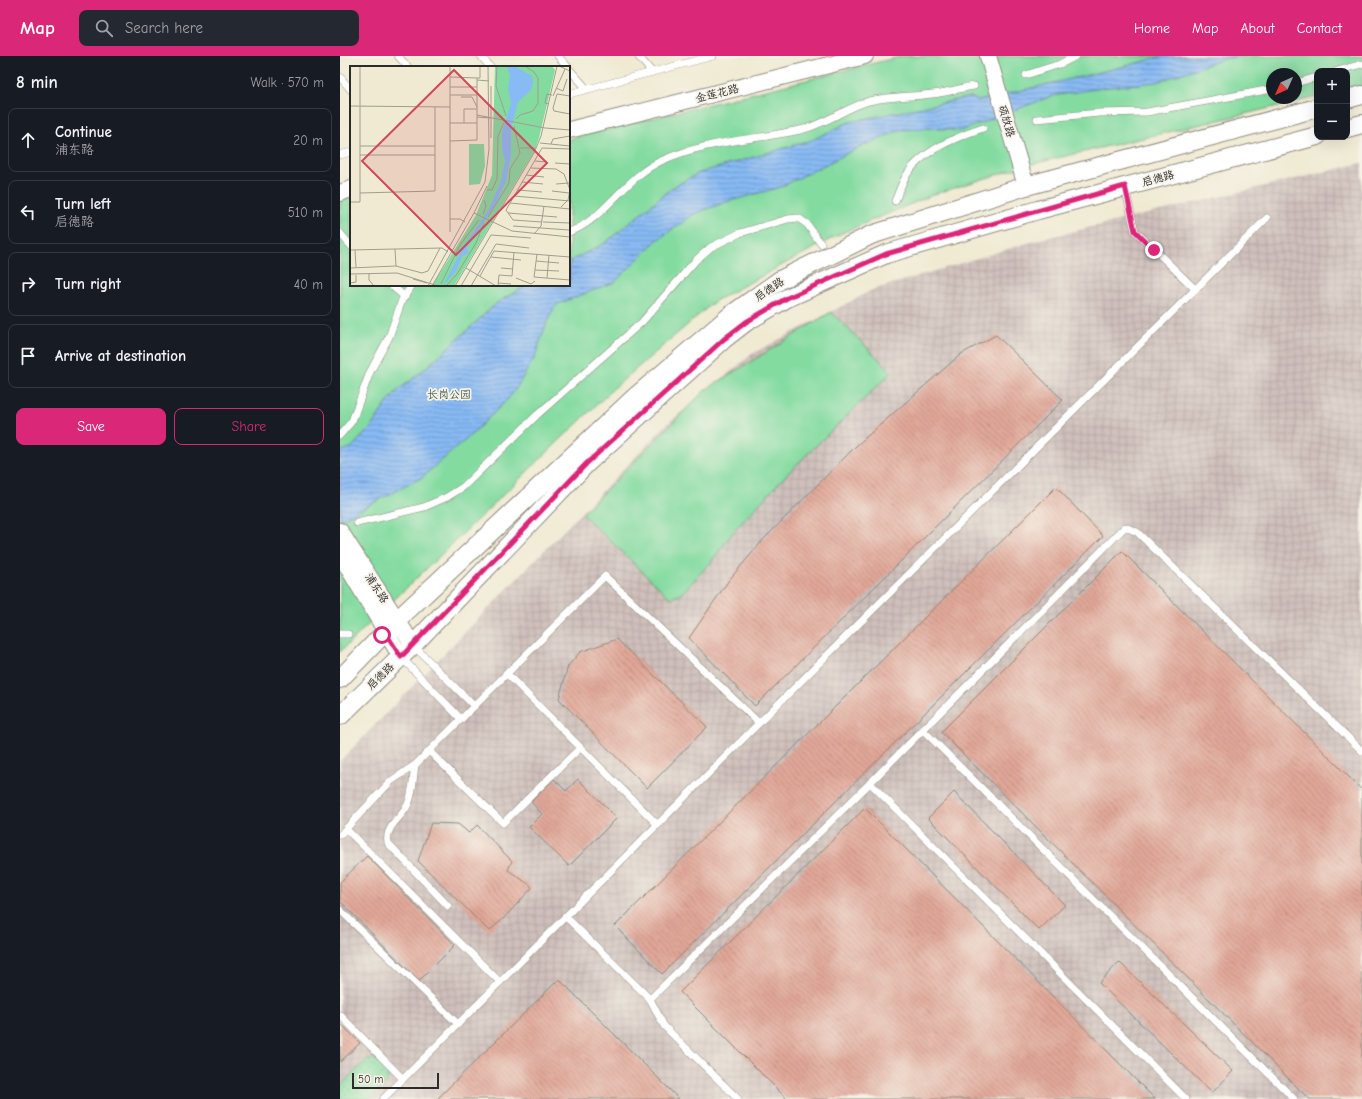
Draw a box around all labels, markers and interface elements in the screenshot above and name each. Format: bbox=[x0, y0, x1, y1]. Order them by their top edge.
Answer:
search box bbox=[79, 10, 359, 46]
text: Map bbox=[20, 17, 55, 39]
icon: search bbox=[93, 17, 115, 39]
text: Search here bbox=[125, 19, 203, 37]
text: Home bbox=[1134, 20, 1170, 37]
text: Map bbox=[1192, 20, 1218, 37]
text: About bbox=[1240, 20, 1275, 37]
text: Contact bbox=[1297, 20, 1342, 37]
inset map bbox=[350, 66, 570, 286]
north arrow bbox=[1266, 68, 1302, 104]
map controls bbox=[1314, 68, 1350, 140]
button: + bbox=[1314, 68, 1350, 104]
text: 8 min bbox=[16, 73, 58, 92]
text: Walk · 570 m bbox=[251, 75, 324, 90]
street label: 金莲花路 bbox=[694, 82, 740, 105]
street label: 硕放路 bbox=[996, 103, 1017, 139]
button: − bbox=[1314, 104, 1350, 140]
text: Continue bbox=[55, 123, 112, 141]
icon: ahead bbox=[17, 129, 39, 151]
text: 20 m bbox=[293, 133, 323, 148]
text: 浦东路 bbox=[55, 142, 94, 157]
street label: 启德路 bbox=[1141, 168, 1176, 189]
text: Turn left bbox=[55, 195, 111, 213]
icon: left bbox=[17, 201, 39, 223]
text: 510 m bbox=[288, 205, 323, 220]
text: 启德路 bbox=[55, 214, 94, 229]
route end bbox=[1145, 241, 1163, 259]
icon: right bbox=[17, 273, 39, 295]
text: Turn right bbox=[55, 275, 121, 293]
street label: 启德路 bbox=[752, 275, 787, 304]
text: 40 m bbox=[294, 277, 323, 292]
icon: arrive bbox=[17, 345, 39, 367]
text: Arrive at destination bbox=[55, 347, 186, 365]
park label: 长岗公园 bbox=[427, 388, 471, 401]
button: Save bbox=[16, 408, 166, 445]
button: Share bbox=[174, 408, 324, 445]
street label: 浦东路 bbox=[362, 571, 391, 606]
route start bbox=[373, 626, 391, 644]
street label: 启德路 bbox=[364, 660, 397, 692]
scale bar bbox=[352, 1071, 439, 1090]
text: 50 m bbox=[358, 1073, 383, 1086]

